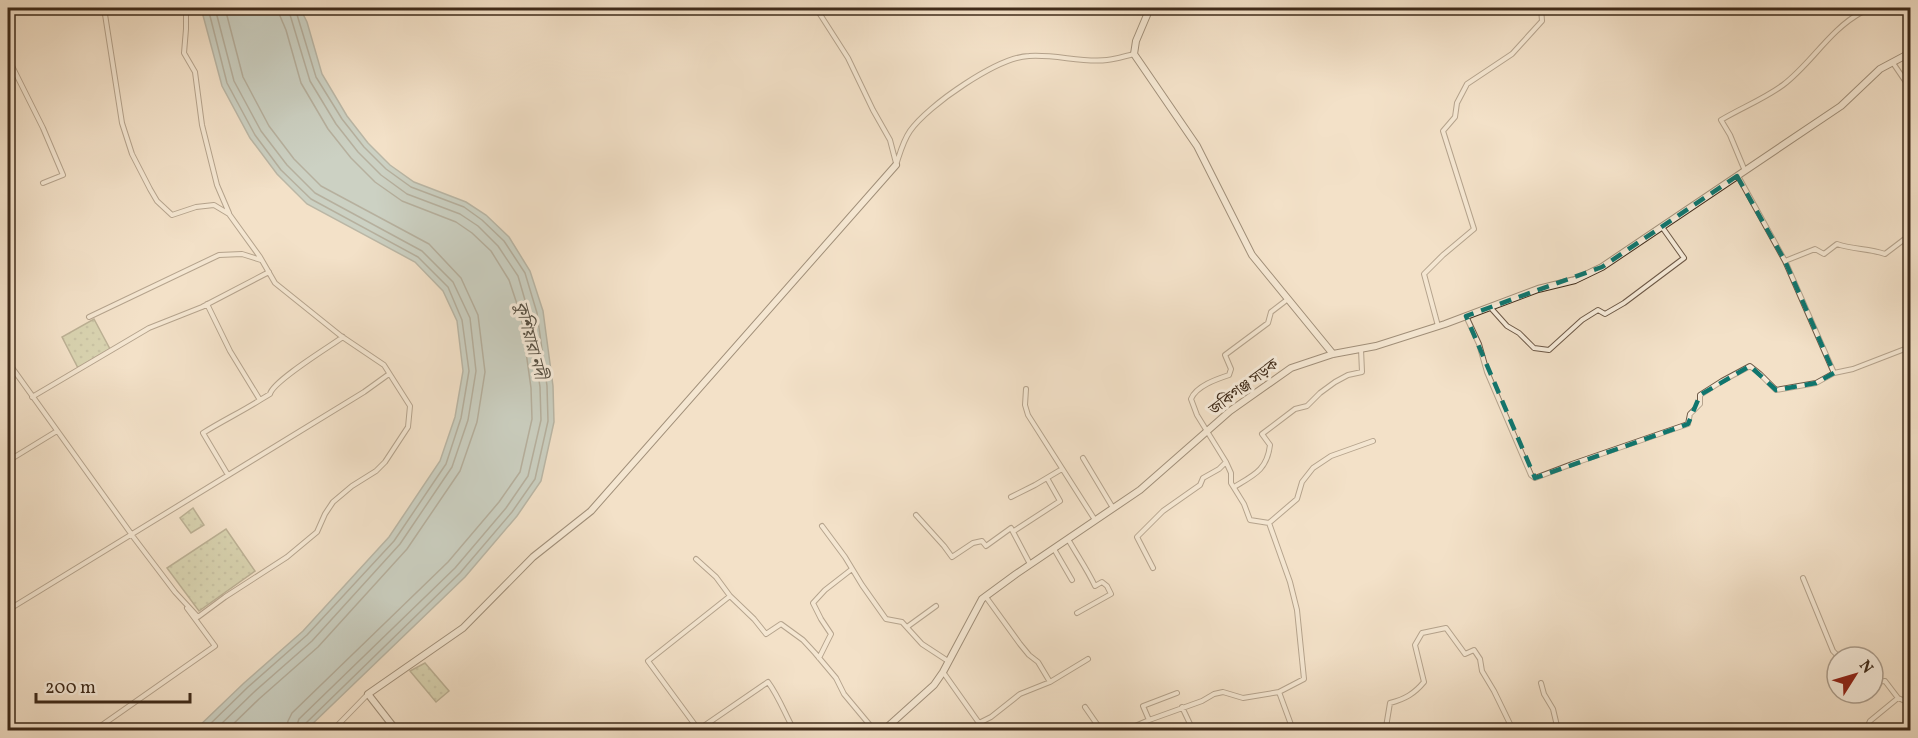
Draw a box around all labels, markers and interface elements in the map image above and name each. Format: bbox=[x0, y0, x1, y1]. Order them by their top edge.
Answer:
water label: কুশিয়ারা নদী bbox=[507, 299, 553, 384]
street label: জকিগঞ্জ সড়ক bbox=[1204, 354, 1284, 422]
north arrow bbox=[1825, 645, 1885, 705]
text: N bbox=[1853, 656, 1878, 679]
scale bar bbox=[36, 666, 190, 704]
text: 200 m bbox=[45, 676, 96, 701]

